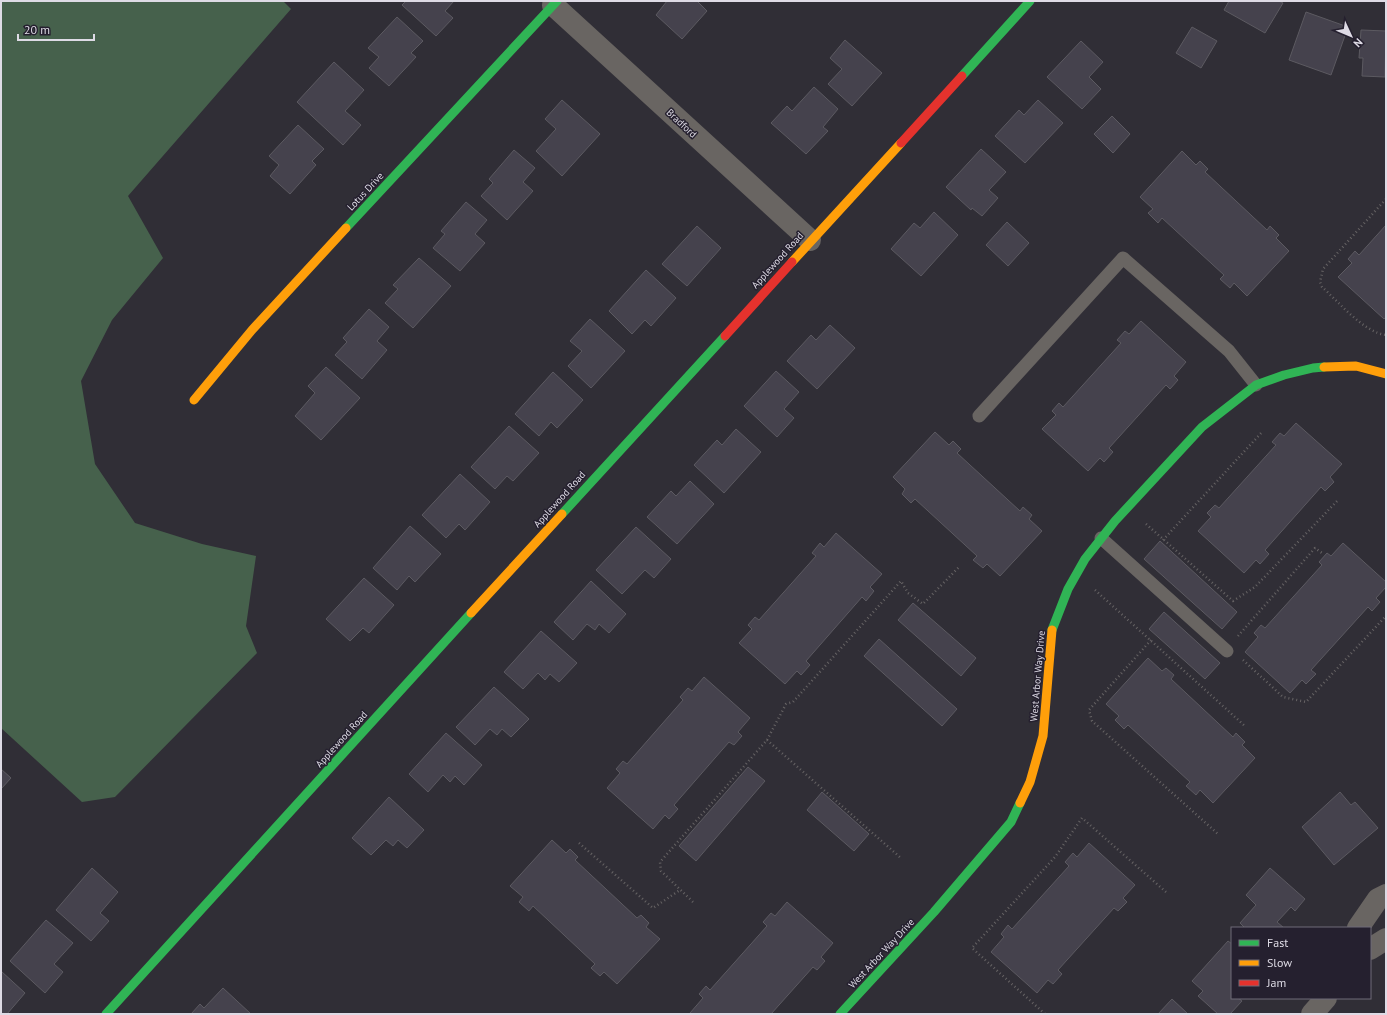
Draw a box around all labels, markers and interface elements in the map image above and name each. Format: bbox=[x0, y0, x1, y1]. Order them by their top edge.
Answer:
scale bar bbox=[18, 16, 94, 42]
north arrow bbox=[1331, 16, 1371, 56]
text: 20 m bbox=[24, 22, 50, 37]
text: N bbox=[1351, 35, 1366, 50]
street label: Bradford bbox=[664, 106, 700, 141]
street label: Lotus Drive bbox=[344, 169, 386, 213]
street label: Applewood Road bbox=[749, 229, 806, 291]
street label: Applewood Road bbox=[531, 468, 588, 530]
street label: West Arbor Way Drive bbox=[1027, 630, 1048, 722]
street label: Applewood Road bbox=[313, 708, 370, 770]
street label: West Arbor Way Drive bbox=[846, 916, 917, 991]
legend bbox=[1231, 927, 1371, 999]
text: Fast bbox=[1267, 935, 1288, 950]
text: Slow bbox=[1267, 955, 1292, 970]
text: Jam bbox=[1266, 975, 1286, 990]

